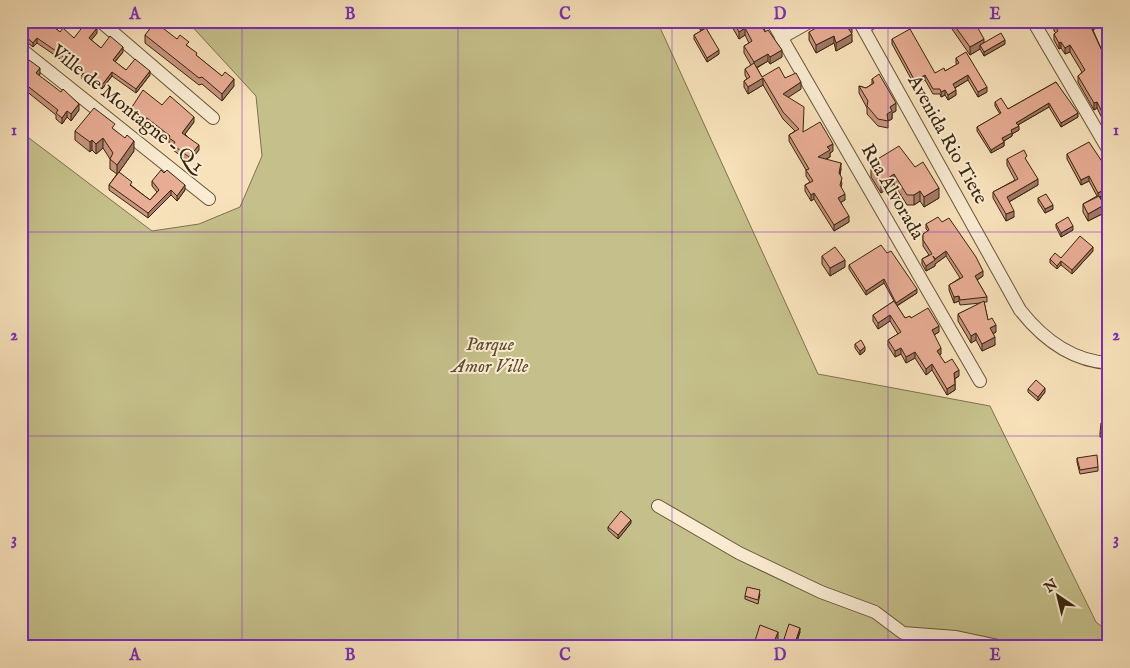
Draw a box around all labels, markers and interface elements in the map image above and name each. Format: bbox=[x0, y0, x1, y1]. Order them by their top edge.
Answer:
text: A bbox=[129, 5, 142, 25]
text: B bbox=[345, 5, 356, 25]
text: C bbox=[559, 5, 571, 25]
text: D bbox=[774, 5, 787, 25]
text: E bbox=[989, 5, 1001, 25]
street label: Ville de Montagne - Q 1 bbox=[45, 39, 210, 179]
street label: Avenida Rio Tiete bbox=[901, 70, 992, 209]
text: 1 bbox=[11, 121, 17, 141]
text: 1 bbox=[1113, 121, 1119, 141]
street label: Rua Alvorada bbox=[855, 140, 929, 245]
text: 2 bbox=[10, 326, 18, 346]
text: 2 bbox=[1112, 326, 1120, 346]
park label: Parque Amor Ville bbox=[450, 333, 529, 379]
text: 3 bbox=[11, 530, 17, 550]
text: 3 bbox=[1113, 530, 1119, 550]
north arrow bbox=[1032, 570, 1082, 620]
text: N bbox=[1040, 575, 1061, 598]
text: A bbox=[129, 646, 142, 666]
text: B bbox=[345, 646, 356, 666]
text: C bbox=[559, 646, 571, 666]
text: D bbox=[774, 646, 787, 666]
text: E bbox=[989, 646, 1001, 666]

